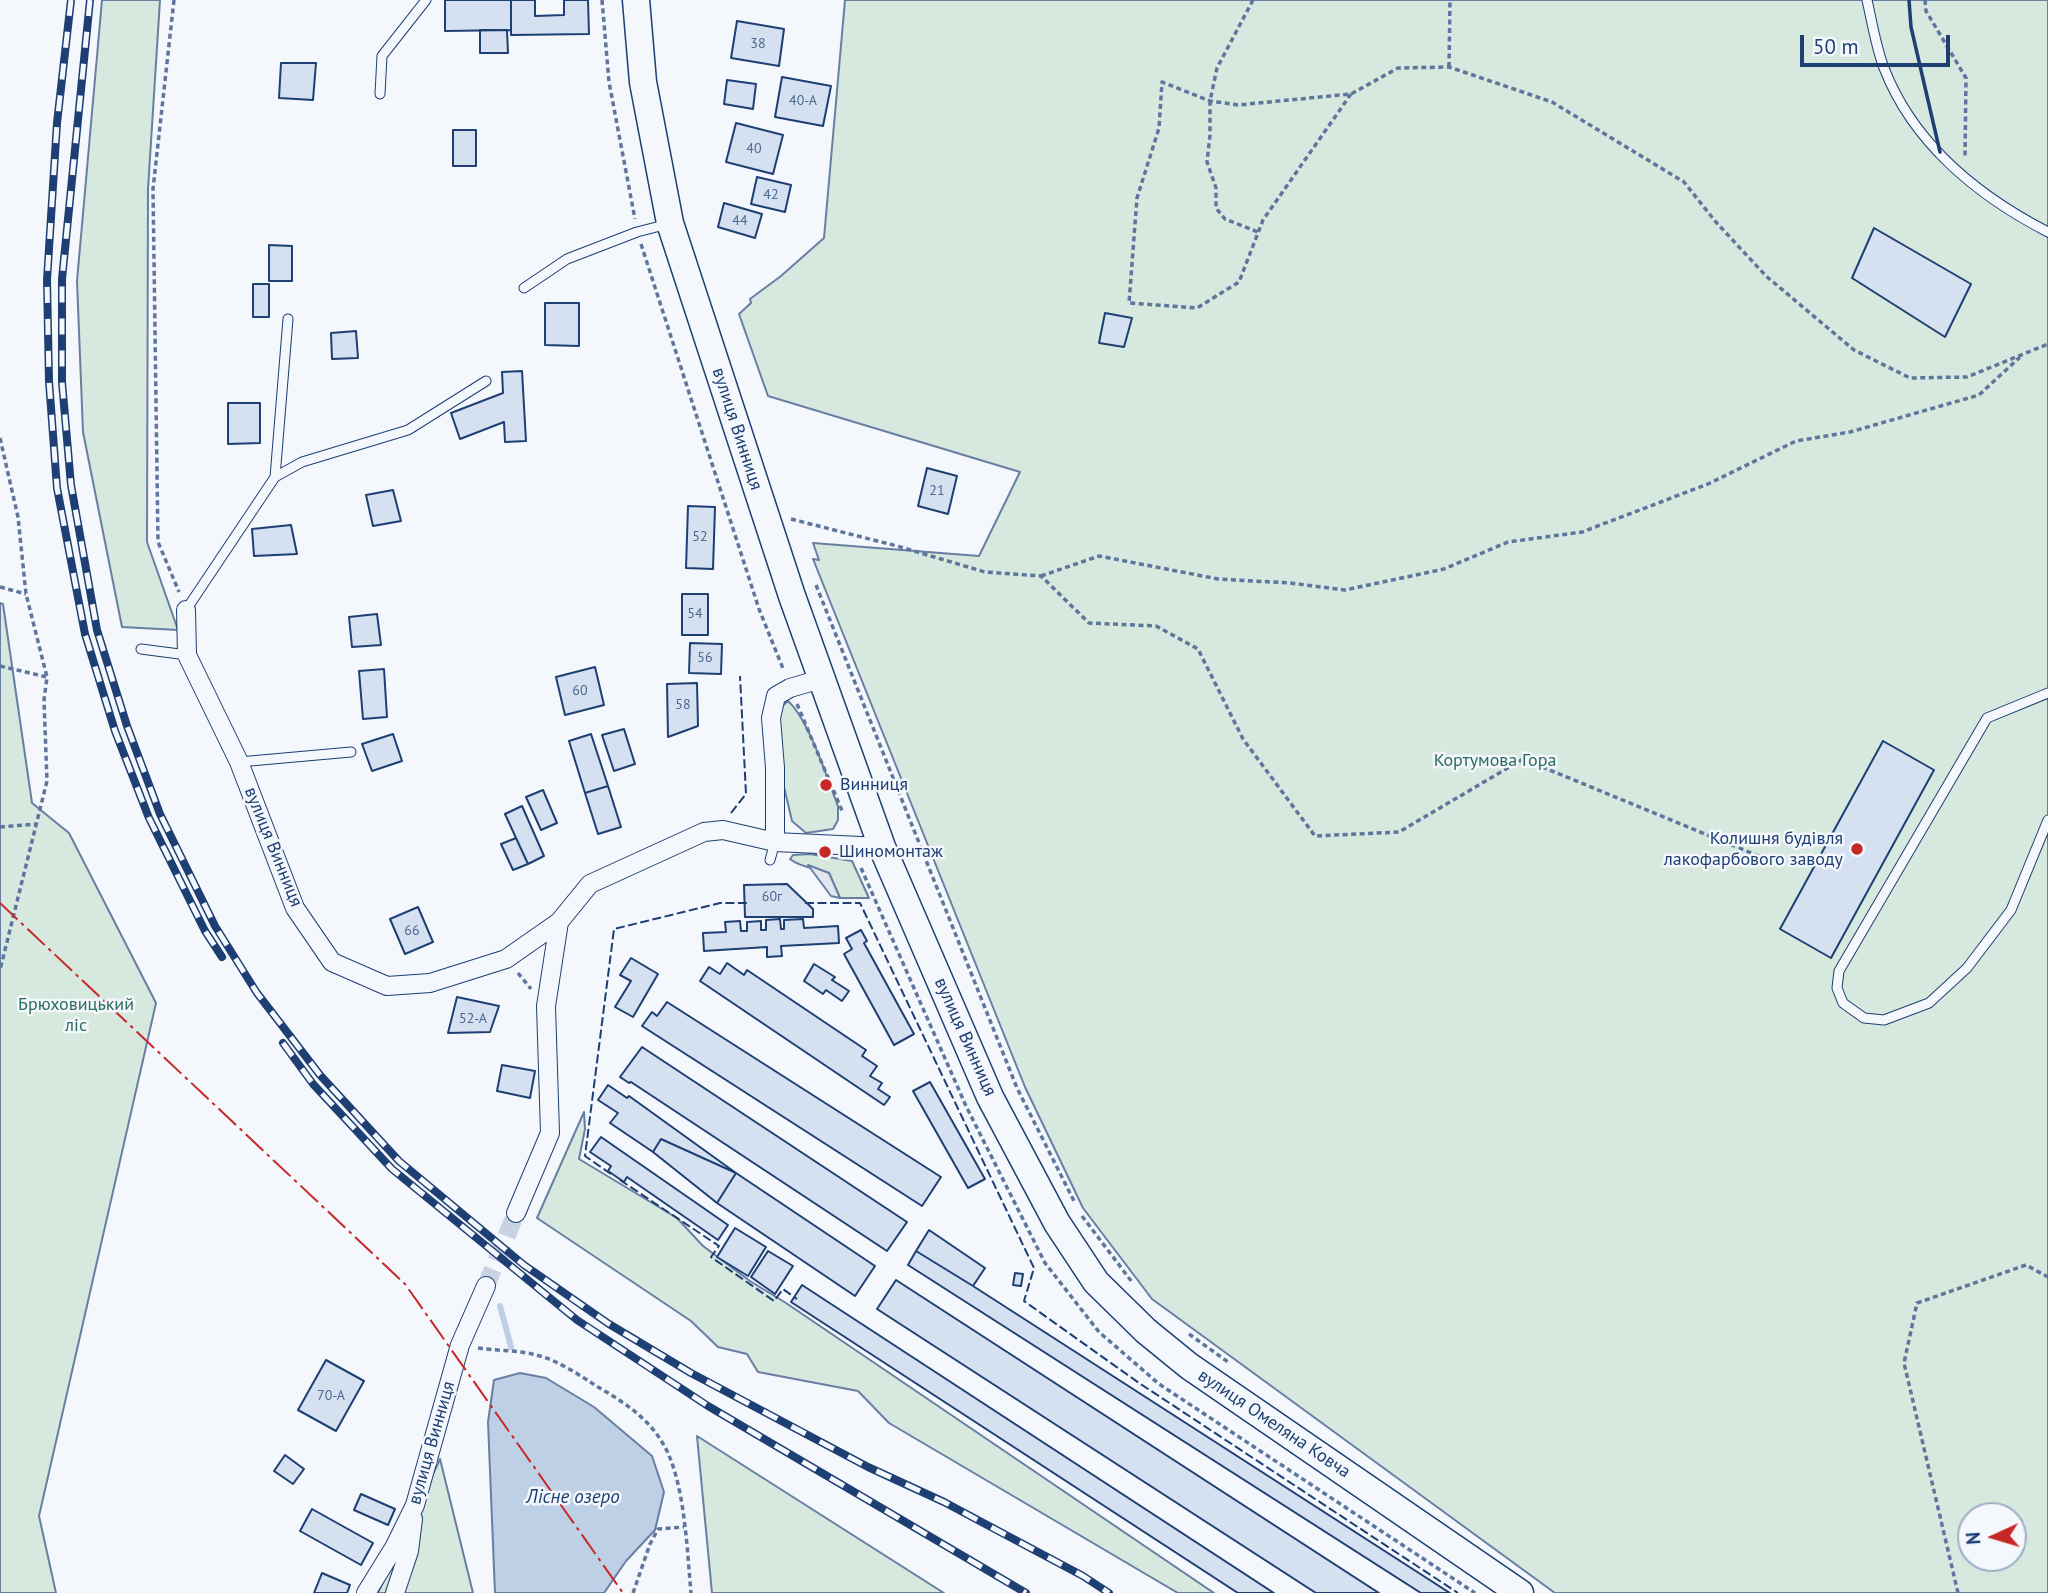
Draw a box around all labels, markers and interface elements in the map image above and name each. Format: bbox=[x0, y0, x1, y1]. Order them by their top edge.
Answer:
scale bar bbox=[1803, 21, 1954, 65]
text: 50 m bbox=[1813, 33, 1859, 60]
house number: 38 bbox=[750, 36, 766, 52]
house number: 40-А bbox=[789, 93, 817, 109]
house number: 40 bbox=[746, 141, 762, 157]
house number: 42 bbox=[763, 187, 779, 203]
house number: 44 bbox=[732, 213, 748, 229]
street label: вулиця Винниця bbox=[707, 365, 767, 493]
house number: 21 bbox=[929, 483, 945, 499]
house number: 52 bbox=[692, 529, 708, 545]
house number: 54 bbox=[687, 606, 703, 622]
house number: 56 bbox=[697, 650, 713, 666]
house number: 60 bbox=[572, 683, 588, 699]
house number: 58 bbox=[675, 697, 691, 713]
park label: Кортумова Гора bbox=[1434, 750, 1556, 772]
place label: Винниця bbox=[840, 774, 908, 796]
marker: Винниця bbox=[818, 777, 834, 793]
street label: вулиця Винниця bbox=[239, 784, 307, 910]
place label: Колишня будівля лакофарбового заводу bbox=[1664, 828, 1843, 870]
place label: Шиномонтаж bbox=[839, 841, 943, 863]
marker: Колишня будівля лакофарбового заводу bbox=[1849, 841, 1865, 857]
marker: Шиномонтаж bbox=[817, 844, 833, 860]
house number: 60г bbox=[762, 889, 782, 905]
house number: 66 bbox=[404, 923, 420, 939]
street label: вулиця Винниця bbox=[929, 974, 1001, 1100]
park label: Брюховицький ліс bbox=[18, 994, 134, 1036]
house number: 52-А bbox=[459, 1011, 487, 1027]
street label: вулиця Омеляна Ковча bbox=[1194, 1365, 1354, 1483]
street label: вулиця Винниця bbox=[404, 1379, 460, 1507]
house number: 70-А bbox=[317, 1388, 345, 1404]
water label: Лісне озеро bbox=[526, 1487, 620, 1509]
north arrow bbox=[1957, 1502, 2027, 1572]
text: N bbox=[1961, 1531, 1985, 1545]

